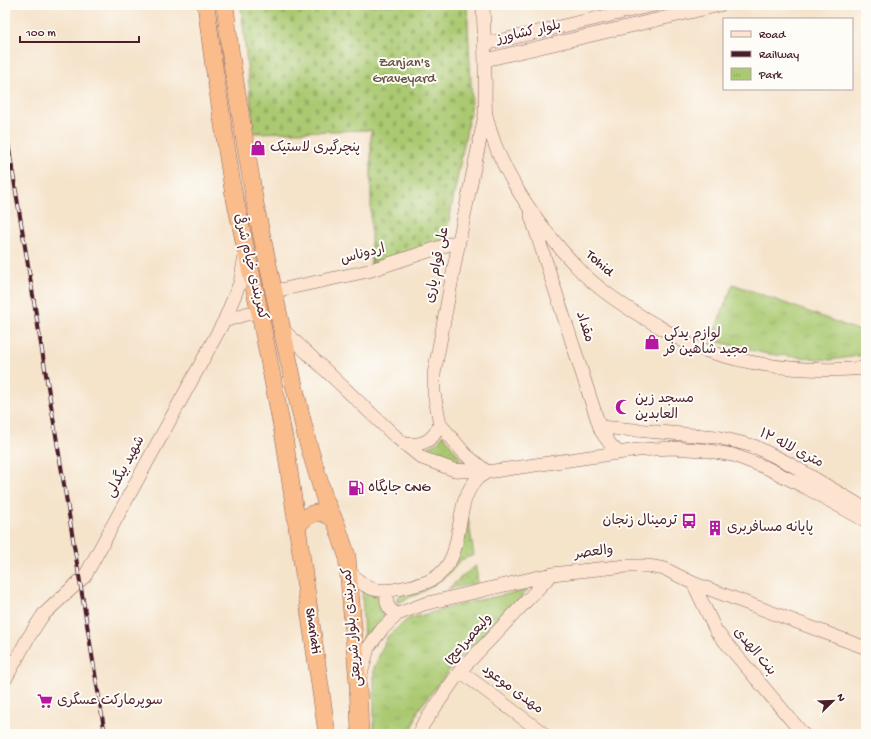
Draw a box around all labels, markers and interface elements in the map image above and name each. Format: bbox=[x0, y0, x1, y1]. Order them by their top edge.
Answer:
street label: بلوار کشاورز bbox=[494, 17, 563, 49]
scale bar bbox=[20, 18, 139, 44]
legend bbox=[723, 18, 853, 90]
text: 100 m bbox=[25, 27, 56, 41]
text: Road bbox=[759, 29, 786, 43]
text: Railway bbox=[759, 49, 799, 63]
park label: Zanjan's Graveyard bbox=[373, 55, 437, 88]
text: Park bbox=[758, 69, 784, 83]
place label: پنچرگیری لاستیک bbox=[270, 138, 360, 157]
shop icon: پنچرگیری لاستیک bbox=[249, 139, 267, 157]
street label: کمربندی خیام شرقی bbox=[229, 212, 272, 322]
street label: علی قوام یاری bbox=[422, 225, 454, 305]
street label: اردوناس bbox=[339, 241, 387, 269]
street label: Tohid bbox=[581, 247, 618, 282]
street label: مقداد bbox=[571, 309, 597, 345]
place label: لوازم یدکی مجید شاهین فر bbox=[663, 326, 748, 359]
shop icon: لوازم یدکی مجید شاهین فر bbox=[643, 333, 661, 351]
place label: مسجد زین العابدین bbox=[635, 391, 694, 424]
mosque icon: مسجد زین العابدین bbox=[614, 398, 632, 416]
street label: ۱۲ متری لاله bbox=[756, 426, 826, 472]
street label: شهید بیگدلی bbox=[101, 432, 149, 501]
place label: جایگاه CNG bbox=[368, 478, 432, 497]
fuel station icon: جایگاه CNG bbox=[347, 479, 365, 497]
bus stop icon: ترمینال زنجان bbox=[680, 512, 698, 530]
place label: ترمینال زنجان bbox=[603, 513, 678, 530]
building icon: پایانه مسافربری bbox=[706, 519, 724, 537]
place label: پایانه مسافربری bbox=[727, 520, 813, 537]
street label: والعصر bbox=[573, 542, 614, 564]
street label: کمربندی بلوار شریعتی bbox=[339, 566, 367, 688]
street label: Shariati bbox=[300, 607, 324, 655]
street label: ولیعصر(عج) bbox=[441, 611, 497, 669]
street label: بنت الهدی bbox=[729, 624, 779, 680]
street label: مهدی موعود bbox=[478, 661, 546, 719]
north arrow bbox=[813, 681, 853, 721]
place label: سوپرمارکت عسگری bbox=[57, 691, 163, 710]
supermarket icon: سوپرمارکت عسگری bbox=[36, 692, 54, 710]
text: N bbox=[833, 692, 847, 704]

